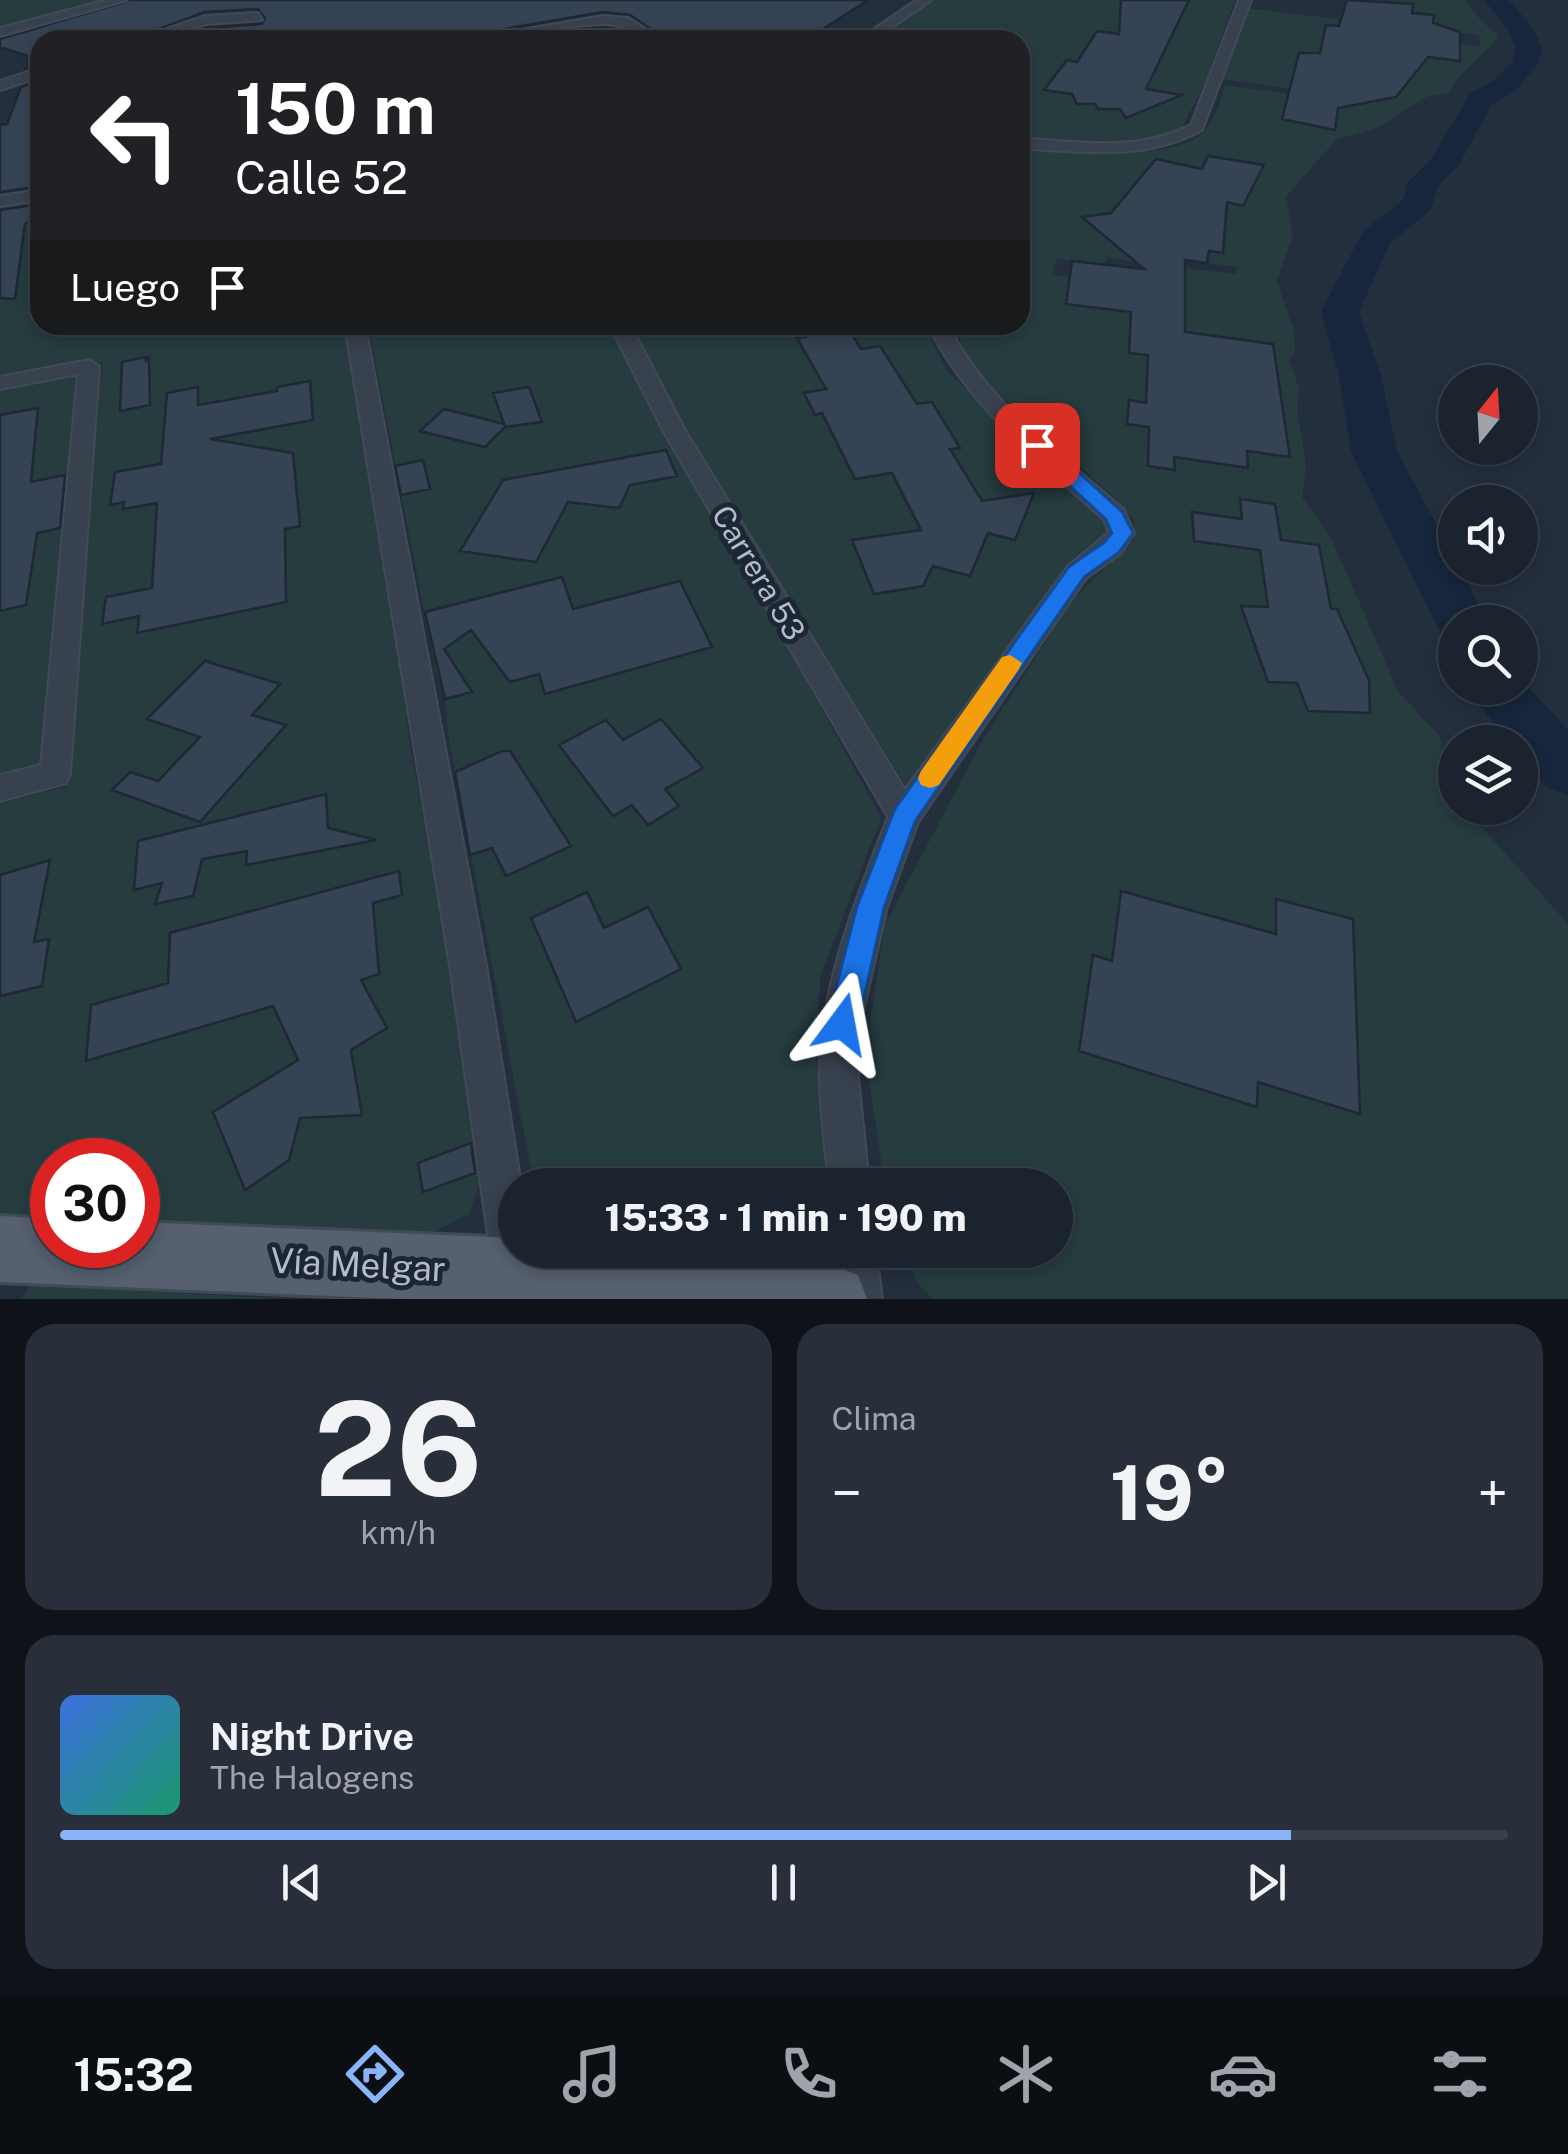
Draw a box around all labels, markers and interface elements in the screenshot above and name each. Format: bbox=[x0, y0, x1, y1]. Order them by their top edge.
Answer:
text: 150 m bbox=[235, 67, 436, 150]
icon: left bbox=[70, 70, 200, 200]
text: Calle 52 bbox=[235, 151, 408, 204]
icon: arrive bbox=[200, 260, 255, 315]
text: Luego bbox=[70, 265, 180, 310]
north arrow bbox=[1438, 365, 1538, 465]
map controls bbox=[1438, 365, 1538, 825]
pin bbox=[995, 403, 1080, 488]
icon: arrive bbox=[1010, 418, 1065, 473]
button: sound bbox=[1438, 485, 1538, 585]
street label: Carrera 53 bbox=[705, 499, 813, 646]
button: search bbox=[1438, 605, 1538, 705]
button: layers bbox=[1438, 725, 1538, 825]
position arrow bbox=[790, 972, 894, 1076]
speed limit sign: 30 bbox=[30, 1138, 160, 1268]
text: 15:33 · 1 min · 190 m bbox=[604, 1195, 967, 1240]
street label: Vía Melgar bbox=[269, 1239, 447, 1290]
text: 26 bbox=[314, 1373, 482, 1525]
text: Clima bbox=[832, 1400, 917, 1437]
text: 19° bbox=[1110, 1449, 1229, 1537]
text: − bbox=[832, 1461, 862, 1525]
text: + bbox=[1478, 1461, 1508, 1525]
text: km/h bbox=[361, 1514, 436, 1551]
text: Night Drive bbox=[210, 1714, 414, 1759]
text: The Halogens bbox=[210, 1759, 414, 1796]
icon: previous bbox=[274, 1855, 329, 1910]
icon: pause bbox=[756, 1855, 811, 1910]
icon: next bbox=[1239, 1855, 1294, 1910]
icon: directions bbox=[340, 2039, 410, 2109]
icon: music bbox=[557, 2039, 627, 2109]
icon: phone bbox=[774, 2039, 844, 2109]
icon: climate bbox=[991, 2039, 1061, 2109]
icon: car bbox=[1208, 2039, 1278, 2109]
icon: filters bbox=[1425, 2039, 1495, 2109]
text: 15:32 bbox=[73, 2048, 194, 2101]

